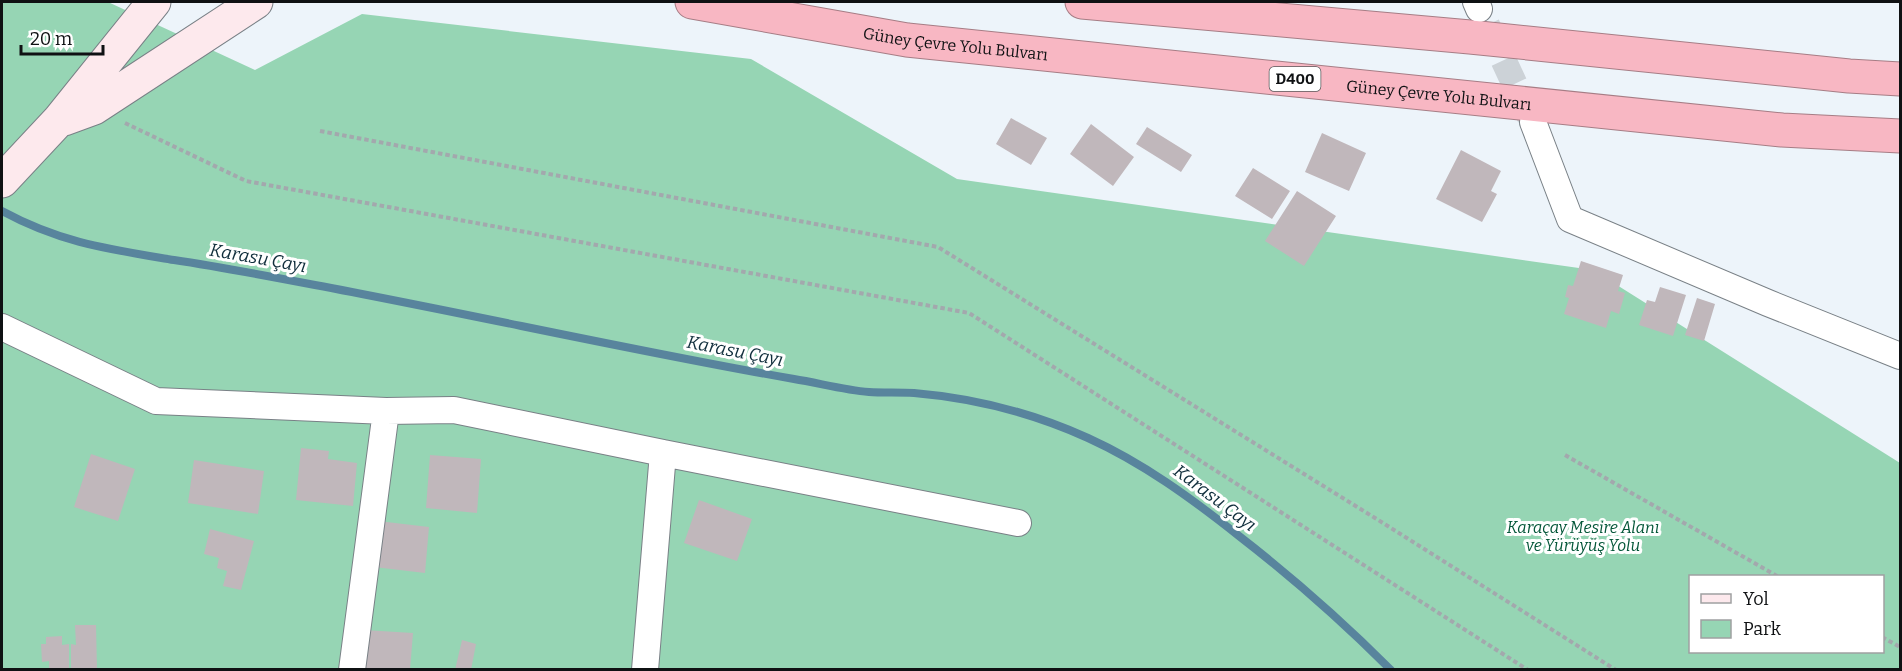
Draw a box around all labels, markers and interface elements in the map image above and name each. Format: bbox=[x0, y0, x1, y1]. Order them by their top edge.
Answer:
scale bar bbox=[21, 18, 104, 56]
street label: Güney Çevre Yolu Bulvarı bbox=[862, 23, 1049, 64]
text: 20 m bbox=[30, 28, 72, 50]
road number: D400 bbox=[1270, 67, 1320, 91]
street label: Güney Çevre Yolu Bulvarı bbox=[1345, 76, 1533, 114]
water label: Karasu Çayı bbox=[208, 239, 308, 277]
water label: Karasu Çayı bbox=[685, 331, 785, 371]
water label: Karasu Çayı bbox=[1169, 460, 1261, 536]
park label: Karaçay Mesire Alanı ve Yürüyüş Yolu bbox=[1507, 518, 1659, 555]
legend bbox=[1689, 575, 1884, 653]
text: Yol bbox=[1743, 588, 1769, 610]
text: Park bbox=[1743, 618, 1782, 640]

